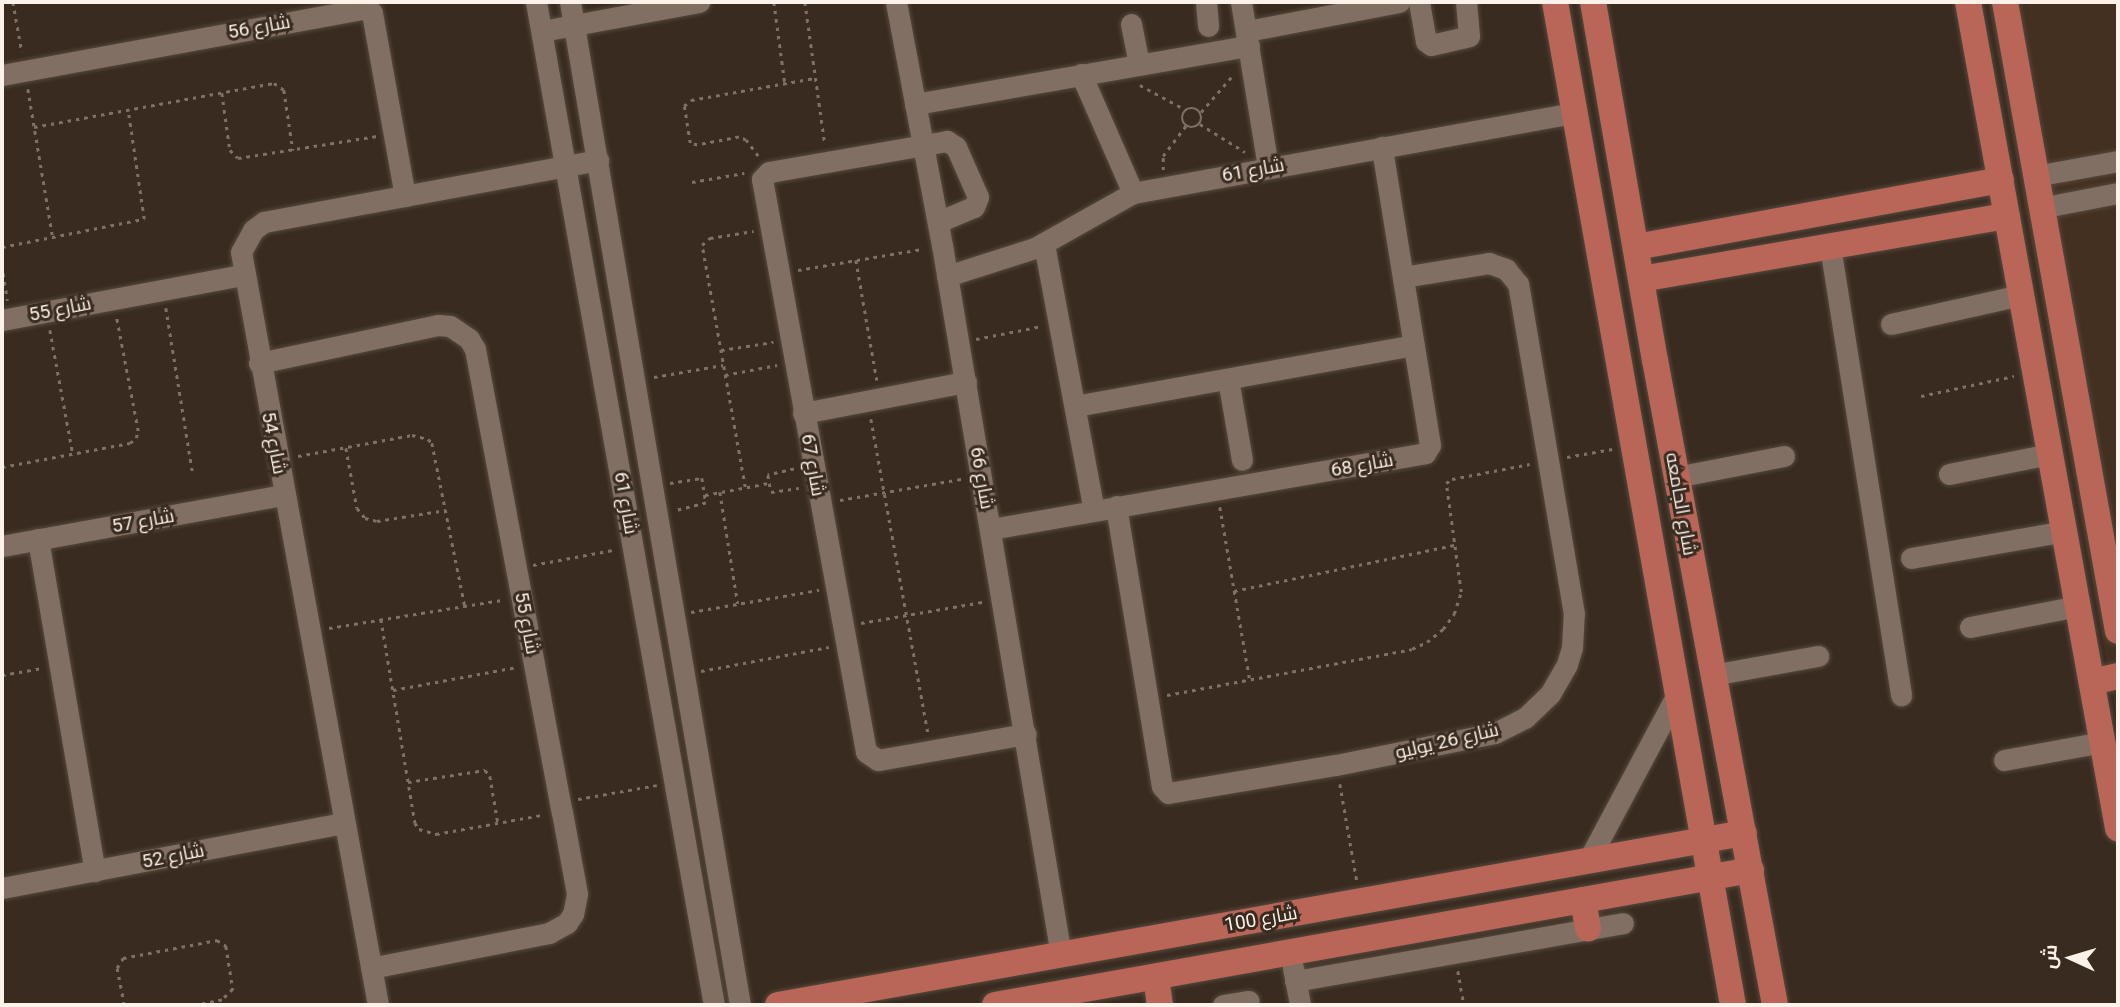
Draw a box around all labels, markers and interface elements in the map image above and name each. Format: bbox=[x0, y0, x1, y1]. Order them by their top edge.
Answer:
street label: شارع 56 bbox=[226, 10, 292, 44]
street label: شارع 61 bbox=[1220, 153, 1286, 187]
street label: شارع 55 bbox=[27, 292, 93, 326]
street label: شارع 54 bbox=[257, 410, 291, 476]
street label: شارع 67 bbox=[796, 432, 830, 498]
street label: شارع 66 bbox=[965, 445, 999, 511]
street label: شارع 68 bbox=[1329, 448, 1395, 482]
street label: شارع الجامعه bbox=[1661, 451, 1701, 557]
street label: شارع 61 bbox=[609, 470, 643, 536]
street label: شارع 57 bbox=[110, 504, 176, 538]
street label: شارع 55 bbox=[510, 590, 544, 656]
street label: شارع 26 يوليو bbox=[1393, 718, 1501, 764]
street label: شارع 52 bbox=[140, 839, 206, 873]
street label: شارع 100 bbox=[1223, 901, 1299, 937]
north arrow bbox=[2036, 923, 2106, 993]
text: ش bbox=[2037, 944, 2062, 969]

